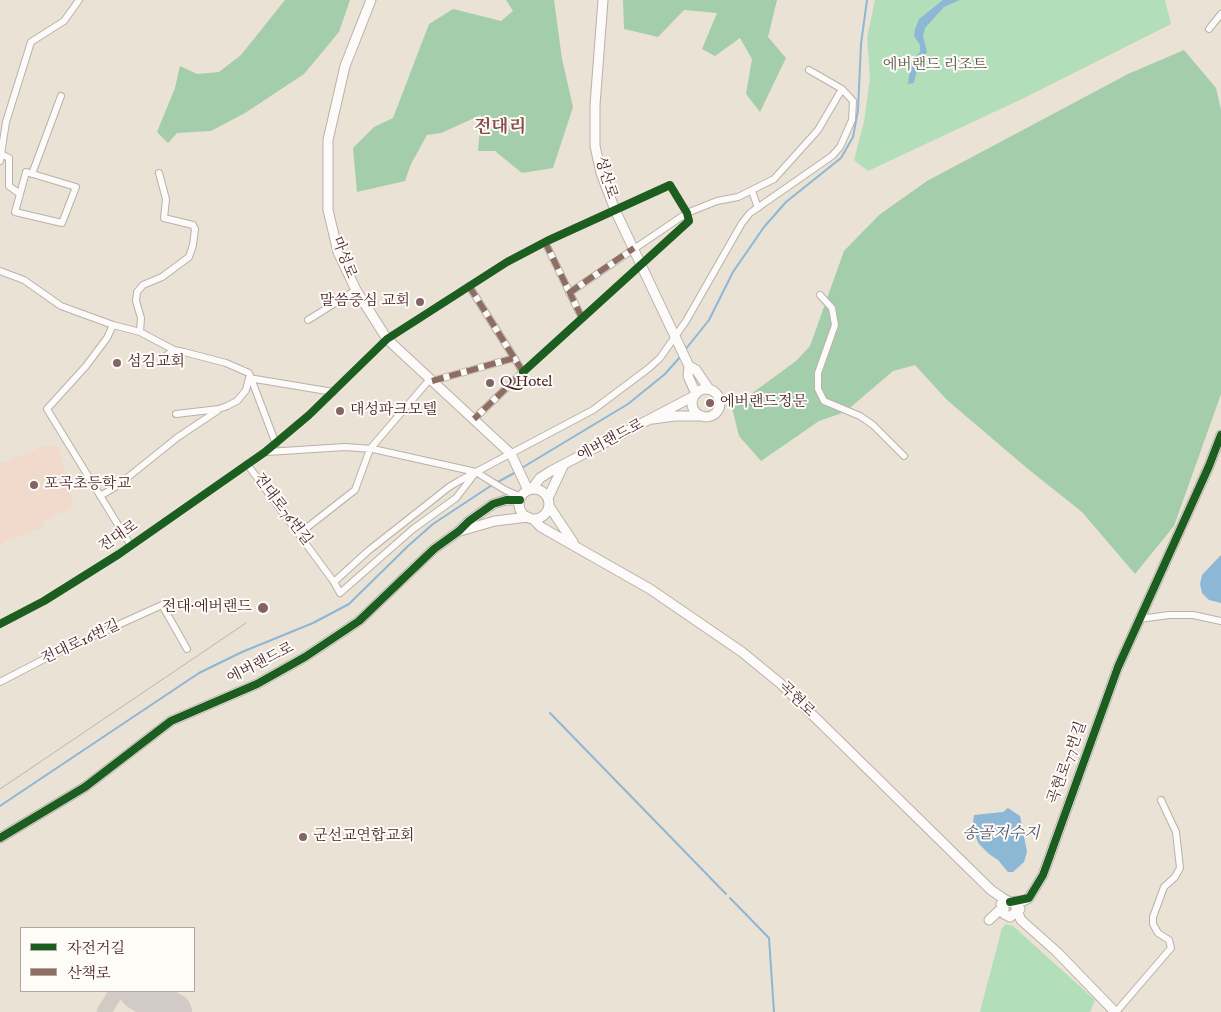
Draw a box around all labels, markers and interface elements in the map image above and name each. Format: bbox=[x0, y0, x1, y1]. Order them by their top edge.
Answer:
park label: 에버랜드 리조트 bbox=[883, 57, 987, 75]
district label: 전대리 bbox=[474, 117, 526, 139]
street label: 성산로 bbox=[590, 155, 620, 201]
street label: 마성로 bbox=[327, 234, 359, 282]
place label: 말씀중심 교회 bbox=[320, 293, 410, 311]
marker: 말씀중심 교회 bbox=[414, 296, 426, 308]
place label: 섬김교회 bbox=[127, 354, 185, 372]
marker: 섬김교회 bbox=[111, 357, 123, 369]
place label: Q Hotel bbox=[500, 374, 552, 392]
marker: Q Hotel bbox=[484, 377, 496, 389]
place label: 에버랜드정문 bbox=[720, 394, 807, 412]
marker: 에버랜드정문 bbox=[704, 397, 716, 409]
place label: 대성파크모텔 bbox=[350, 402, 437, 420]
marker: 대성파크모텔 bbox=[334, 405, 346, 417]
street label: 에버랜드로 bbox=[575, 416, 647, 466]
street label: 전대로76번길 bbox=[249, 470, 315, 550]
place label: 포곡초등학교 bbox=[44, 476, 131, 494]
marker: 포곡초등학교 bbox=[28, 479, 40, 491]
street label: 전대로 bbox=[96, 517, 142, 557]
place label: 전대·에버랜드 bbox=[162, 599, 252, 617]
marker: 전대·에버랜드 bbox=[256, 601, 270, 615]
street label: 전대로16번길 bbox=[39, 617, 123, 669]
street label: 에버랜드로 bbox=[225, 640, 297, 688]
street label: 곡현로 bbox=[774, 678, 818, 722]
street label: 곡현로77번길 bbox=[1045, 719, 1091, 807]
water label: 송골저수지 bbox=[962, 825, 1040, 845]
place label: 군선교연합교회 bbox=[313, 828, 414, 846]
marker: 군선교연합교회 bbox=[297, 831, 309, 843]
legend bbox=[20, 927, 195, 992]
text: 자전거길 bbox=[67, 939, 125, 958]
text: 산책로 bbox=[67, 964, 110, 983]

